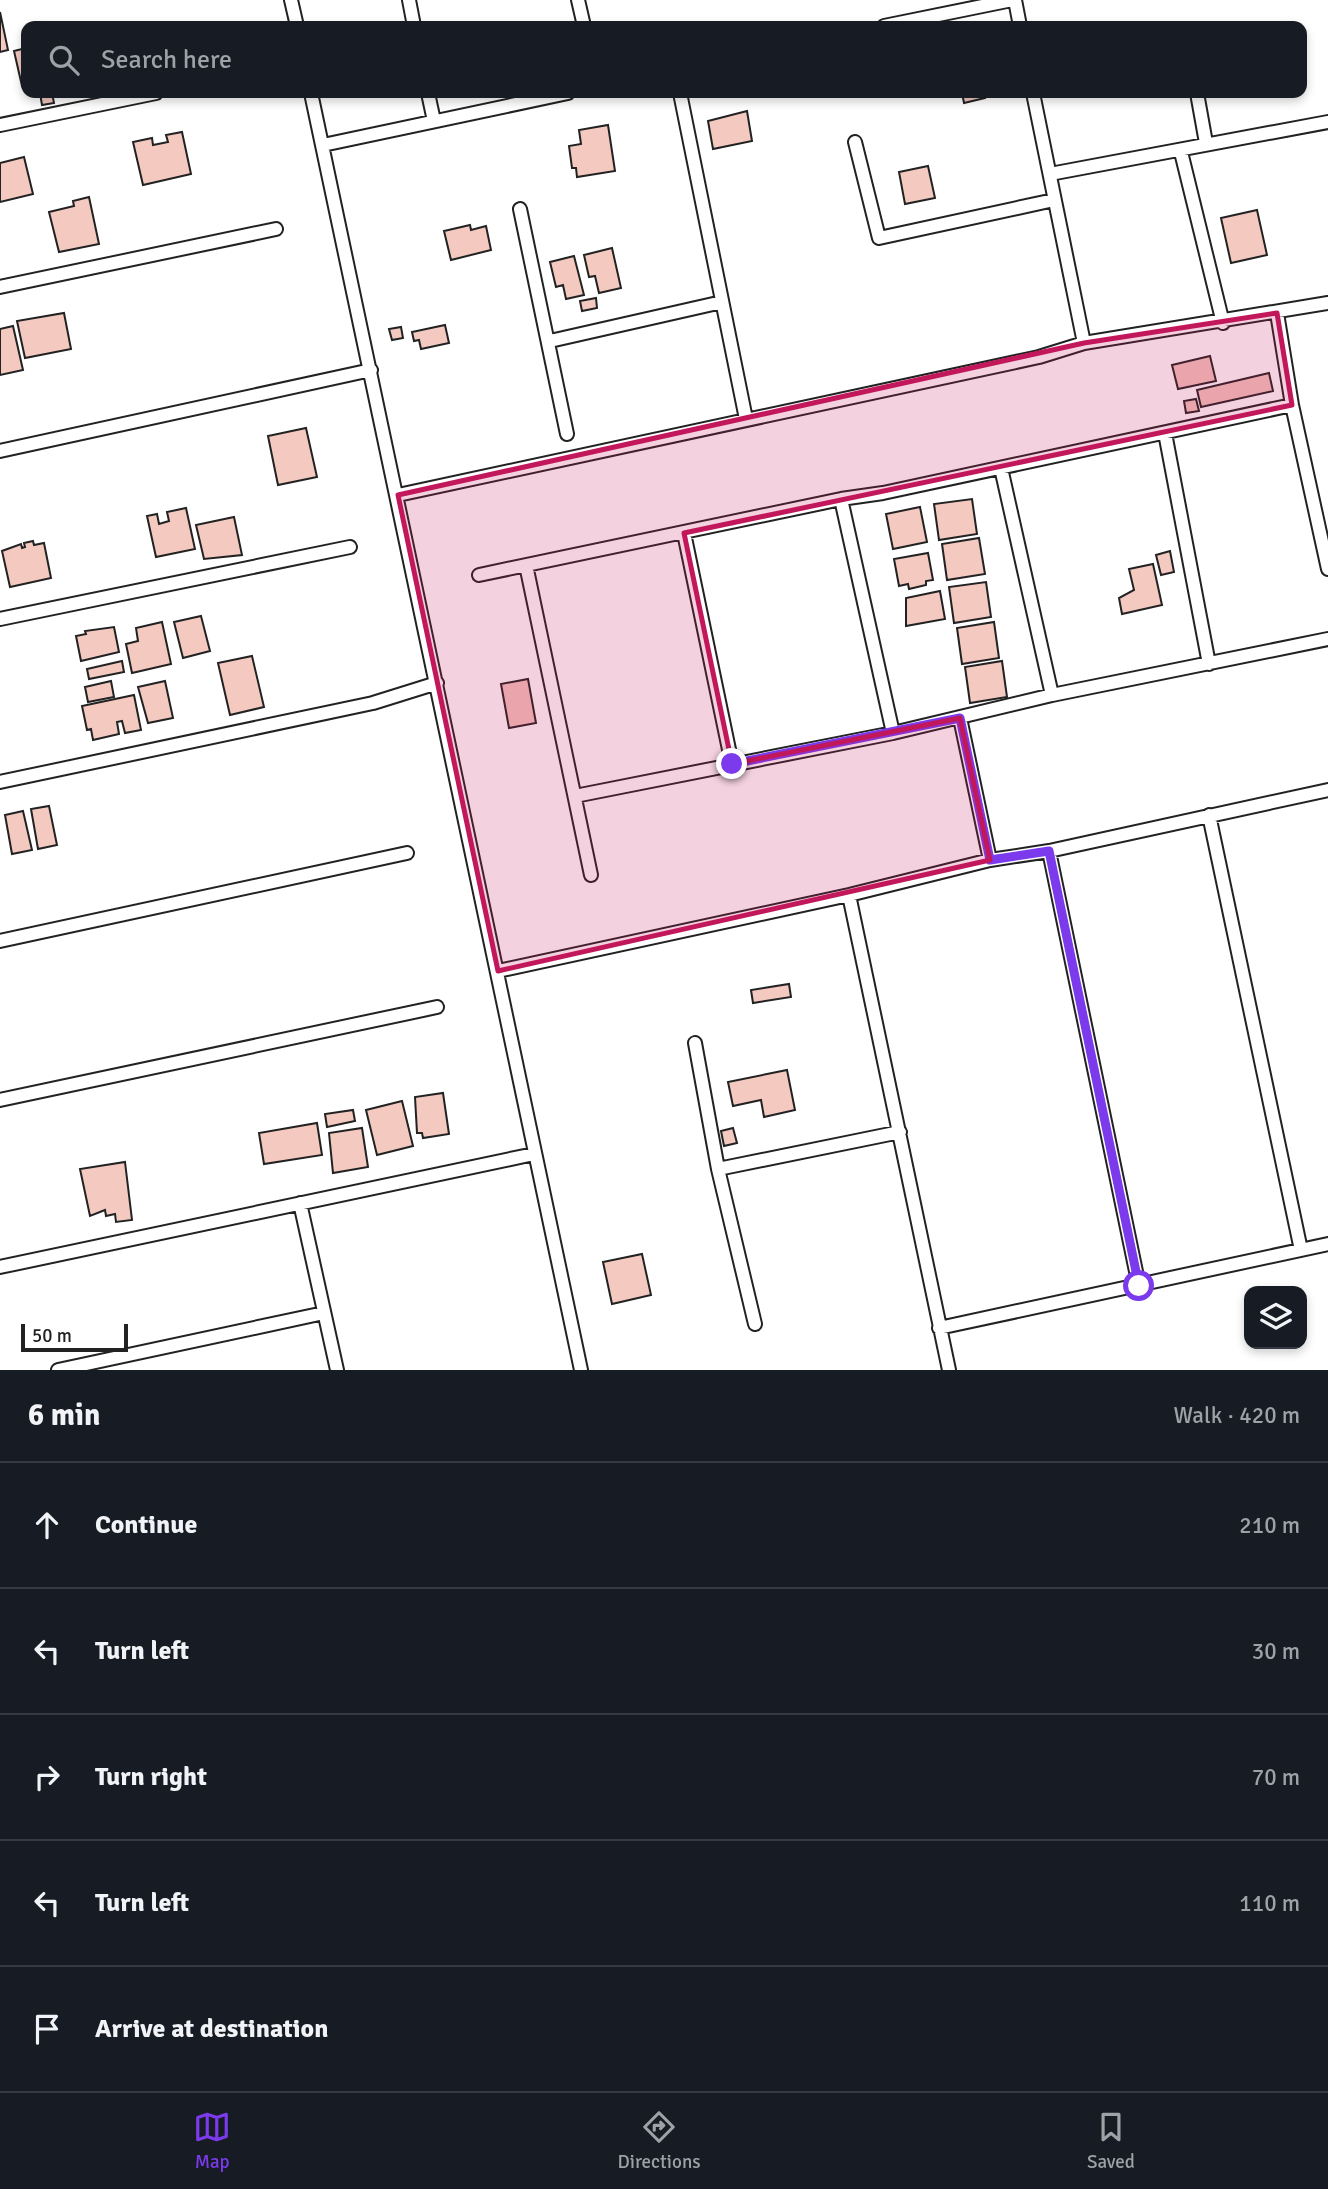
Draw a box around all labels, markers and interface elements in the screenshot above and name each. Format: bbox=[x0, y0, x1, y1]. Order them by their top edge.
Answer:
search box bbox=[21, 21, 1307, 98]
icon: search bbox=[45, 41, 83, 79]
text: Search here bbox=[101, 44, 232, 76]
route end bbox=[716, 748, 747, 779]
route start bbox=[1123, 1270, 1154, 1301]
map controls bbox=[1244, 1286, 1307, 1349]
button: layers bbox=[1244, 1286, 1307, 1349]
scale bar bbox=[21, 1321, 128, 1353]
text: 50 m bbox=[32, 1324, 72, 1348]
text: 6 min bbox=[28, 1397, 100, 1434]
text: Walk · 420 m bbox=[1174, 1401, 1300, 1430]
icon: ahead bbox=[28, 1506, 66, 1544]
text: Continue bbox=[95, 1509, 197, 1541]
text: 210 m bbox=[1239, 1511, 1300, 1540]
icon: left bbox=[28, 1632, 66, 1670]
text: Turn left bbox=[95, 1635, 189, 1667]
text: 30 m bbox=[1252, 1637, 1300, 1666]
icon: right bbox=[28, 1758, 66, 1796]
text: Turn right bbox=[95, 1761, 207, 1793]
text: 70 m bbox=[1252, 1763, 1300, 1792]
icon: left bbox=[28, 1884, 66, 1922]
text: Turn left bbox=[95, 1887, 189, 1919]
text: 110 m bbox=[1239, 1889, 1300, 1918]
icon: arrive bbox=[28, 2010, 66, 2048]
text: Arrive at destination bbox=[95, 2013, 328, 2045]
tab: Map bbox=[193, 2108, 231, 2174]
tab: Directions bbox=[618, 2108, 701, 2174]
tab: Saved bbox=[1087, 2108, 1135, 2174]

